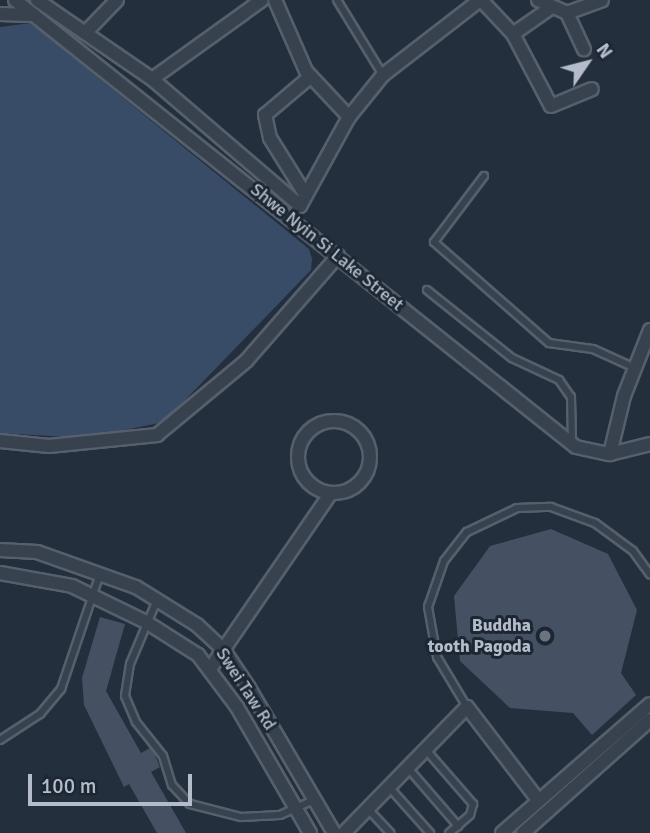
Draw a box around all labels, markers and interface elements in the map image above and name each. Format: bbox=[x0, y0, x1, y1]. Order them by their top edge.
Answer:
north arrow bbox=[552, 28, 622, 98]
text: N bbox=[591, 39, 618, 63]
street label: Shwe Nyin Si Lake Street bbox=[246, 179, 408, 315]
place label: Buddha tooth Pagoda bbox=[428, 615, 531, 658]
marker: Buddha tooth Pagoda bbox=[537, 628, 553, 644]
street label: Swei Taw Rd bbox=[211, 644, 281, 734]
scale bar bbox=[32, 760, 196, 804]
text: 100 m bbox=[41, 773, 96, 799]

